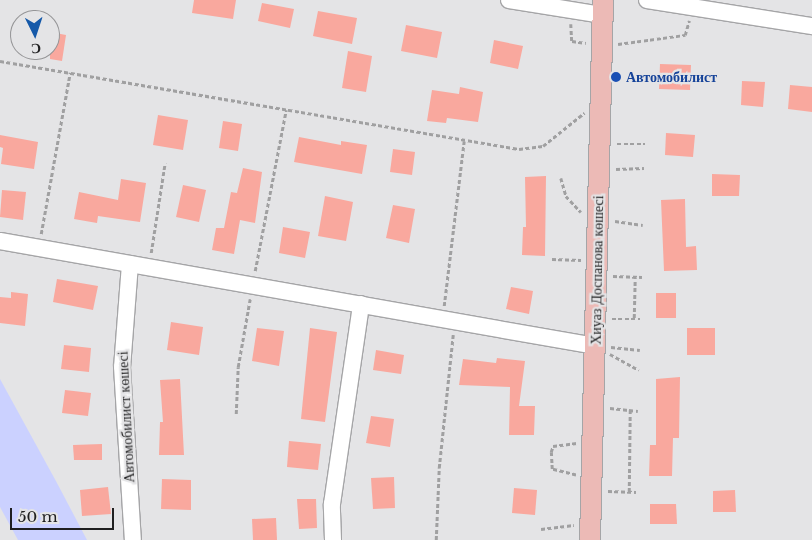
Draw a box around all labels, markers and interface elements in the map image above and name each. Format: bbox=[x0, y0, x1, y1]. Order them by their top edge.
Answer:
north arrow bbox=[10, 10, 60, 60]
text: С bbox=[30, 40, 42, 58]
place label: Автомобилист bbox=[626, 69, 717, 85]
marker: Автомобилист bbox=[610, 71, 622, 83]
street label: Хиуаз Доспанова көшесі bbox=[587, 195, 607, 345]
street label: Автомобилист көшесі bbox=[114, 351, 138, 483]
scale bar bbox=[12, 498, 116, 530]
text: 50 m bbox=[18, 507, 58, 526]

